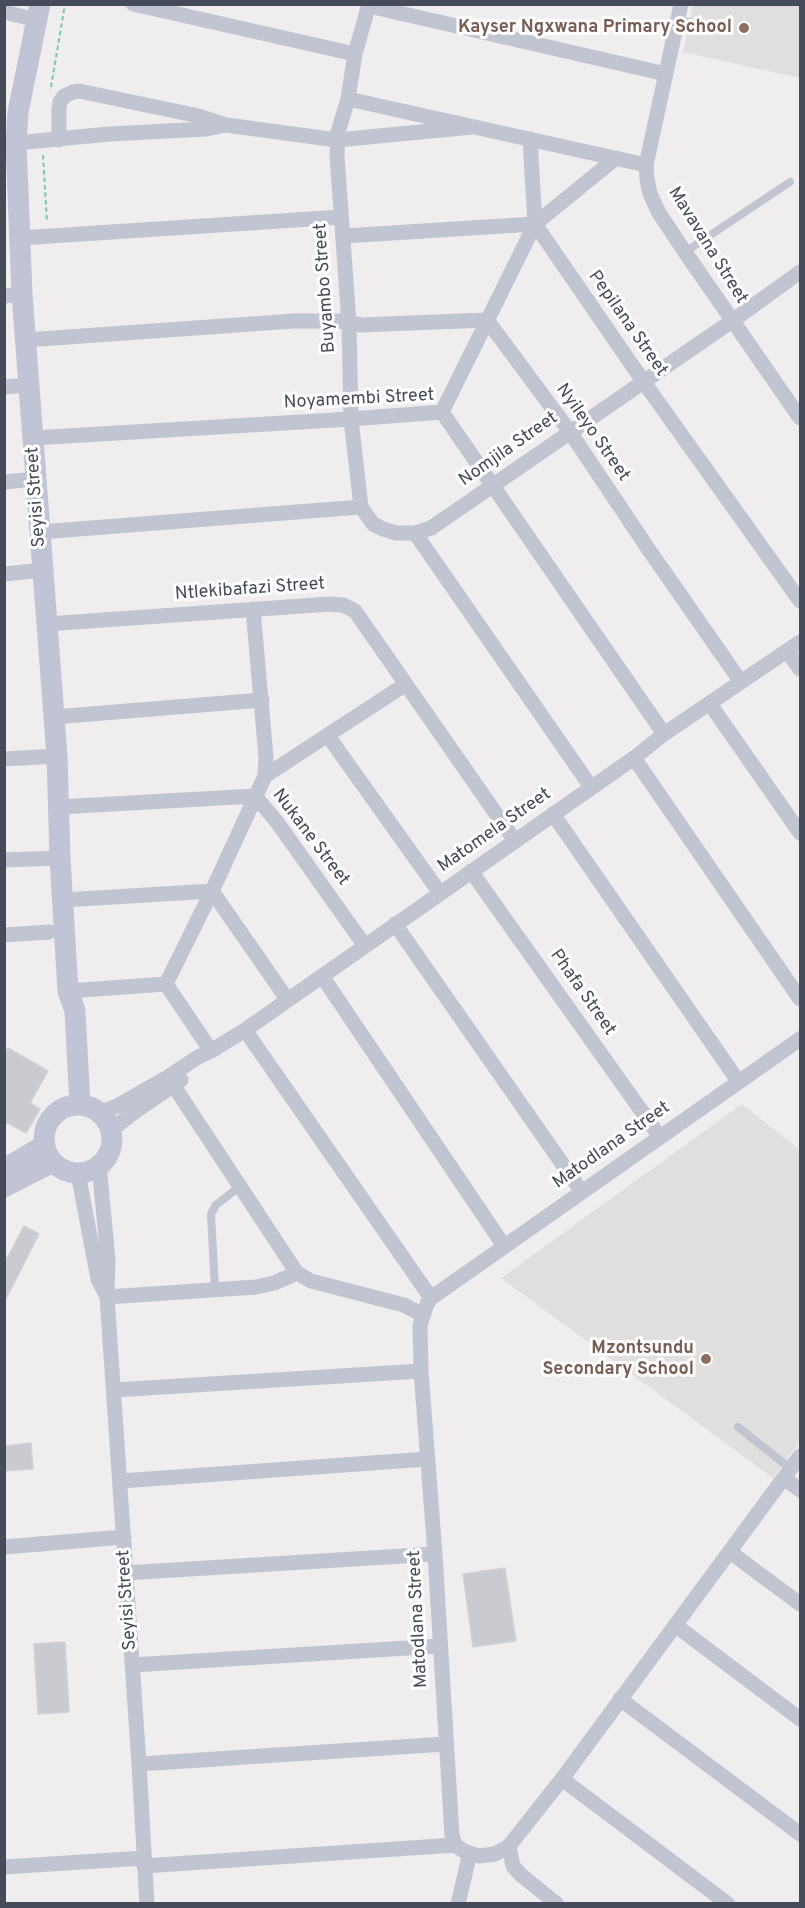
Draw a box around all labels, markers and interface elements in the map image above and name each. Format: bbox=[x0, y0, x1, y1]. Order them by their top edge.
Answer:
place label: Kayser Ngxwana Primary School bbox=[458, 17, 732, 39]
marker: Kayser Ngxwana Primary School bbox=[737, 21, 751, 35]
street label: Mavavana Street bbox=[662, 184, 752, 308]
street label: Buyambo Street bbox=[311, 222, 341, 354]
street label: Pepilana Street bbox=[583, 267, 671, 381]
street label: Nyileyo Street bbox=[550, 380, 634, 486]
street label: Noyamembi Street bbox=[283, 385, 435, 415]
street label: Nomjila Street bbox=[455, 408, 563, 492]
street label: Seyisi Street bbox=[23, 446, 51, 548]
street label: Ntlekibafazi Street bbox=[174, 574, 326, 606]
street label: Matomela Street bbox=[434, 784, 556, 878]
street label: Nukane Street bbox=[267, 785, 353, 891]
street label: Phafa Street bbox=[544, 946, 620, 1040]
street label: Matodlana Street bbox=[549, 1098, 675, 1194]
place label: Mzontsundu Secondary School bbox=[543, 1338, 694, 1380]
marker: Mzontsundu Secondary School bbox=[699, 1352, 713, 1366]
street label: Seyisi Street bbox=[114, 1549, 142, 1651]
street label: Matodlana Street bbox=[405, 1549, 433, 1689]

